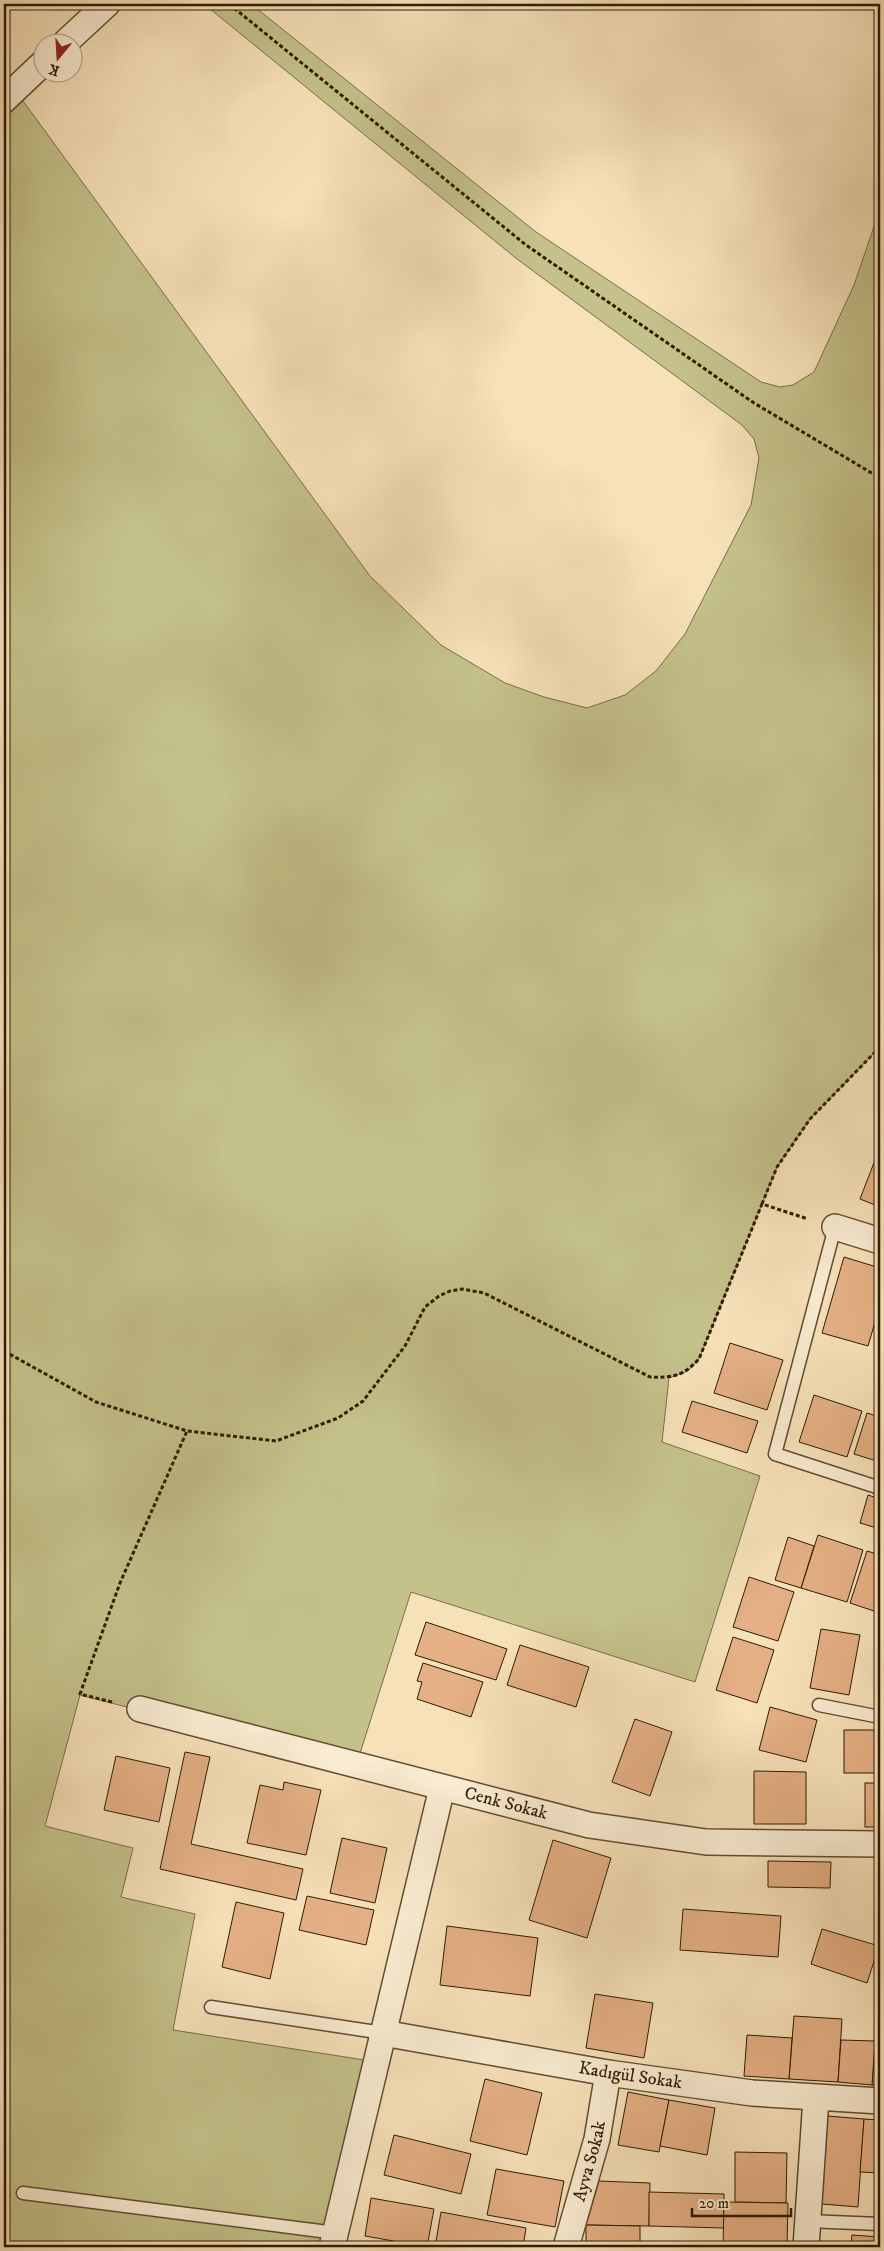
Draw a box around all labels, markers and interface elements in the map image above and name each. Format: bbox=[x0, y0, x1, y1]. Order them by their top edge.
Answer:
north arrow bbox=[32, 32, 82, 82]
text: K bbox=[46, 59, 62, 79]
street label: Cenk Sokak bbox=[462, 1782, 550, 1825]
street label: Kadıgül Sokak bbox=[577, 2057, 684, 2094]
street label: Ayva Sokak bbox=[569, 2119, 611, 2204]
scale bar bbox=[692, 2186, 790, 2218]
text: 20 m bbox=[699, 2194, 729, 2213]

